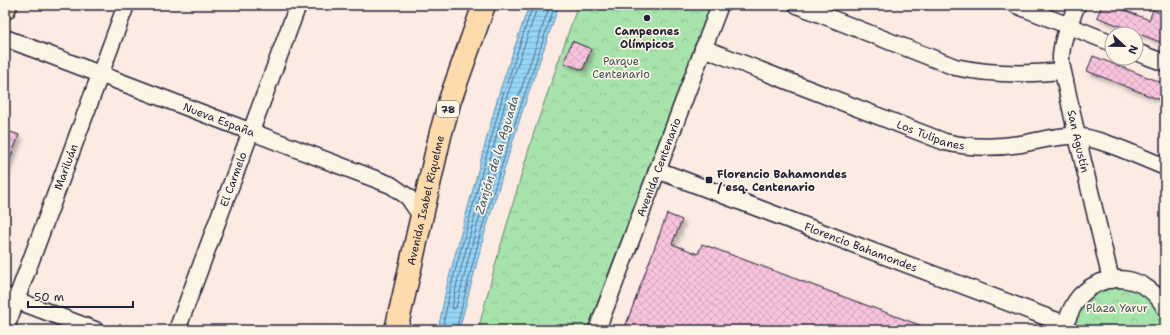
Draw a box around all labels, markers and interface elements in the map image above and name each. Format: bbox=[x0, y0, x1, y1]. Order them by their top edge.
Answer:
marker: Campeones Olímpicos bbox=[642, 13, 652, 23]
place label: Campeones Olímpicos bbox=[615, 24, 679, 52]
north arrow bbox=[1104, 26, 1144, 66]
text: N bbox=[1124, 43, 1141, 57]
park label: Parque Centenario bbox=[592, 54, 650, 82]
water label: Zanjón de la Aguada bbox=[471, 94, 523, 216]
street label: Nueva España bbox=[181, 100, 257, 140]
road number: 78 bbox=[437, 101, 459, 117]
street label: San Agustín bbox=[1064, 109, 1092, 175]
street label: Avenida Centenario bbox=[634, 116, 685, 219]
street label: Los Tulipanes bbox=[894, 117, 966, 153]
street label: Avenida Isabel Riquelme bbox=[404, 134, 448, 267]
street label: Mariluán bbox=[51, 142, 82, 192]
street label: El Carmelo bbox=[217, 149, 251, 209]
place label: Florencio Bahamondes / esq. Centenario bbox=[717, 167, 847, 195]
marker: Florencio Bahamondes / esq. Centenario bbox=[704, 175, 714, 185]
street label: Florencio Bahamondes bbox=[802, 219, 919, 276]
scale bar bbox=[28, 283, 133, 309]
text: 50 m bbox=[34, 289, 64, 305]
park label: Plaza Yarur bbox=[1086, 301, 1148, 316]

